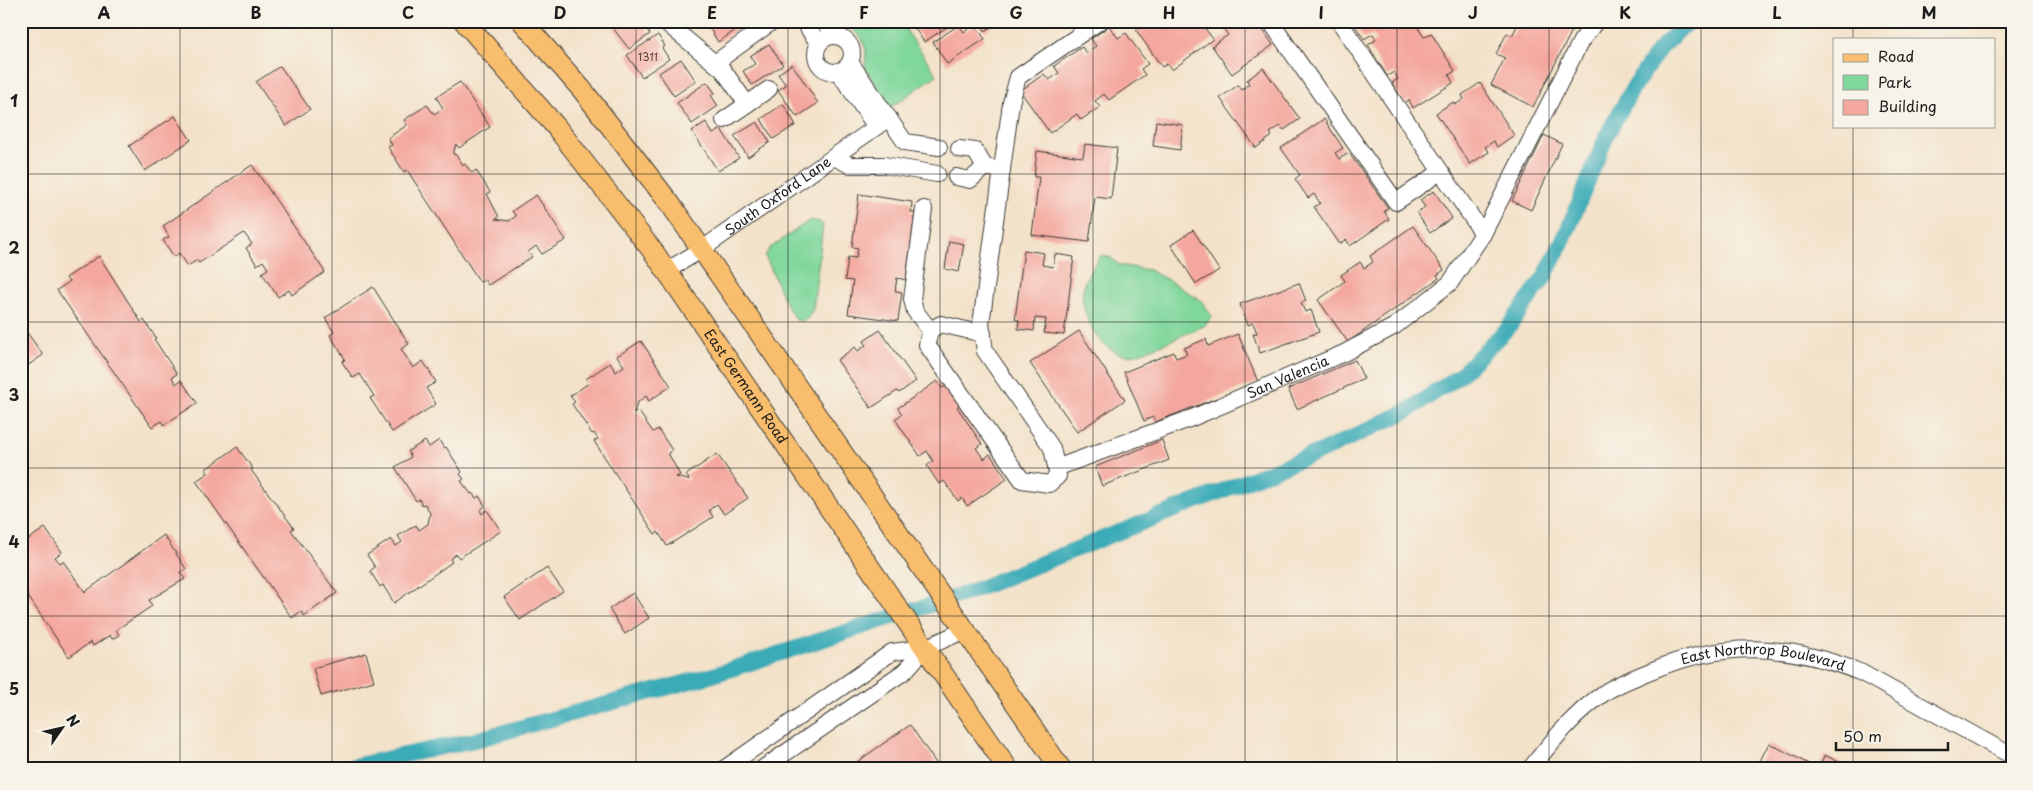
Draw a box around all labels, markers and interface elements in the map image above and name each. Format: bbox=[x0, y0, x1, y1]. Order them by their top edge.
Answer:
text: A bbox=[98, 0, 111, 24]
text: B bbox=[251, 0, 262, 24]
text: C bbox=[402, 0, 414, 24]
text: D bbox=[554, 0, 566, 24]
text: E bbox=[707, 0, 717, 24]
text: F bbox=[859, 0, 869, 24]
text: G bbox=[1009, 0, 1023, 24]
text: H bbox=[1163, 0, 1175, 24]
text: I bbox=[1318, 0, 1324, 24]
text: J bbox=[1468, 0, 1478, 24]
text: K bbox=[1619, 0, 1631, 24]
text: L bbox=[1772, 0, 1782, 24]
text: M bbox=[1921, 0, 1937, 24]
legend bbox=[1833, 38, 1996, 128]
text: Road bbox=[1878, 44, 1914, 67]
house number: 1311 bbox=[638, 48, 658, 65]
text: Park bbox=[1878, 70, 1912, 93]
text: 1 bbox=[10, 88, 18, 112]
text: Building bbox=[1878, 94, 1937, 117]
street label: South Oxford Lane bbox=[721, 151, 835, 240]
text: 2 bbox=[8, 235, 20, 259]
street label: East Germann Road bbox=[699, 324, 793, 448]
street label: San Valencia bbox=[1243, 350, 1332, 403]
text: 3 bbox=[9, 382, 19, 406]
text: 4 bbox=[9, 529, 20, 553]
street label: East Northrop Boulevard bbox=[1678, 638, 1849, 676]
text: 5 bbox=[9, 676, 19, 700]
north arrow bbox=[38, 702, 88, 752]
text: N bbox=[61, 710, 85, 731]
scale bar bbox=[1836, 720, 1948, 752]
text: 50 m bbox=[1843, 724, 1882, 747]

